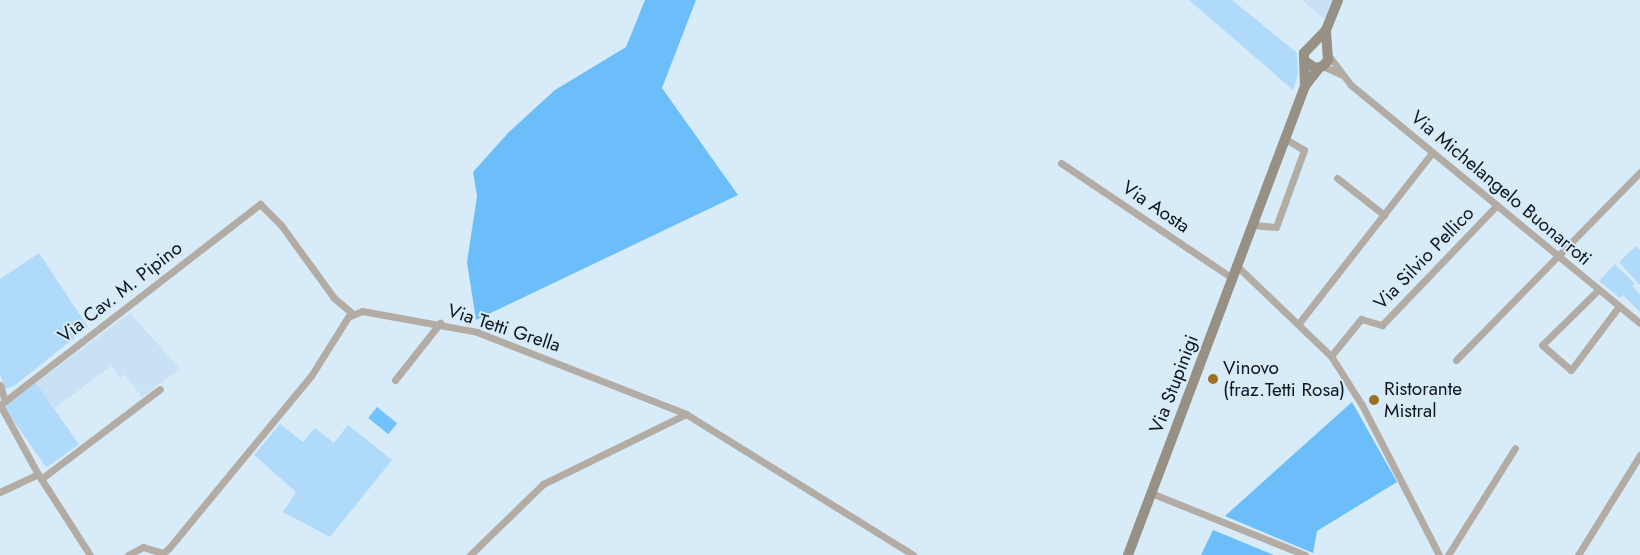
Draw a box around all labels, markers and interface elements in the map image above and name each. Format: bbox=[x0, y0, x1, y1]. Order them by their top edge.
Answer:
street label: Via Michelangelo Buonarroti bbox=[1406, 106, 1596, 270]
street label: Via Aosta bbox=[1118, 176, 1194, 238]
street label: Via Silvio Pellico bbox=[1369, 202, 1479, 314]
street label: Via Cav. M. Pipino bbox=[53, 236, 187, 348]
street label: Via Tetti Grella bbox=[445, 299, 563, 357]
street label: Via Stupinigi bbox=[1145, 331, 1203, 437]
place label: Vinovo (fraz.Tetti Rosa) bbox=[1223, 357, 1345, 401]
marker: Vinovo (fraz.Tetti Rosa) bbox=[1207, 373, 1219, 385]
place label: Ristorante Mistral bbox=[1384, 378, 1462, 422]
marker: Ristorante Mistral bbox=[1368, 394, 1380, 406]

